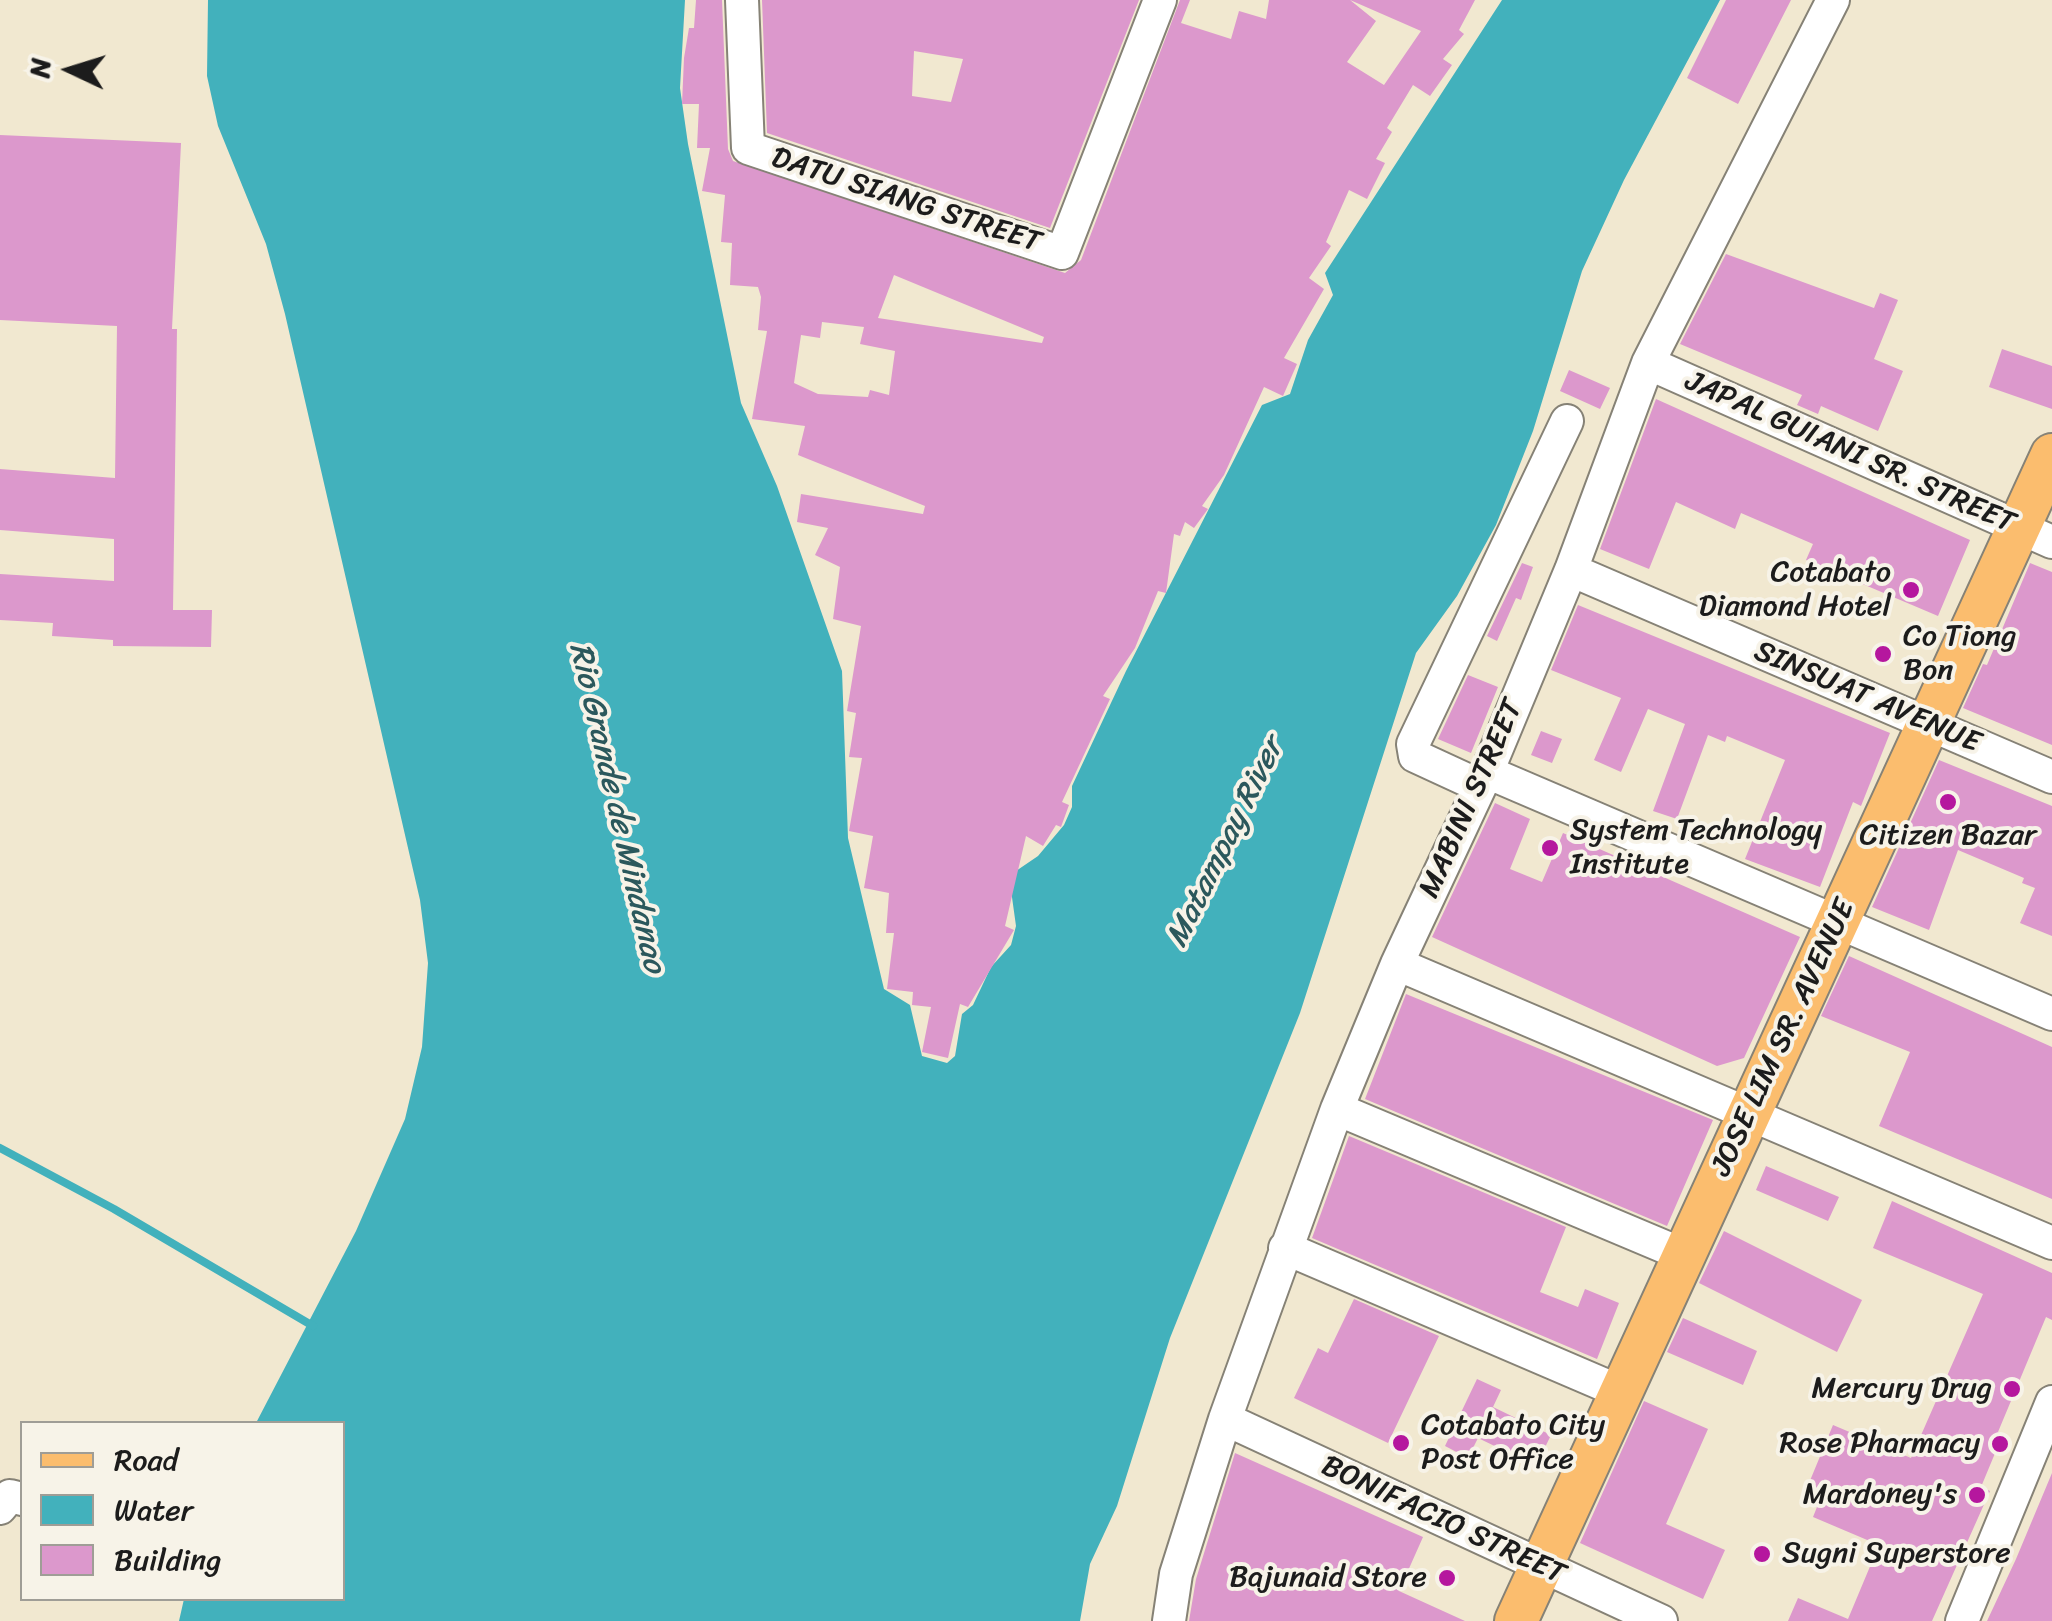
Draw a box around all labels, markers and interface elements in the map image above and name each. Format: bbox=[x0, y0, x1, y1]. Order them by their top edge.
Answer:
north arrow bbox=[20, 20, 120, 120]
text: N bbox=[14, 56, 65, 79]
street label: DATU SIANG STREET bbox=[767, 140, 1045, 262]
street label: JAPAL GUIANI SR. STREET bbox=[1680, 364, 2020, 542]
place label: Cotabato Diamond Hotel bbox=[1698, 555, 1891, 626]
marker: Cotabato Diamond Hotel bbox=[1900, 579, 1922, 601]
place label: Co Tiong Bon bbox=[1903, 619, 2016, 690]
street label: SINSUAT AVENUE bbox=[1748, 634, 1986, 762]
water label: Rio Grande de Mindanao bbox=[559, 639, 673, 977]
marker: Co Tiong Bon bbox=[1872, 643, 1894, 665]
street label: MABINI STREET bbox=[1412, 694, 1532, 904]
water label: Matampay River bbox=[1159, 732, 1293, 954]
marker: Citizen Bazar bbox=[1937, 791, 1959, 813]
place label: System Technology Institute bbox=[1570, 813, 1822, 884]
place label: Citizen Bazar bbox=[1860, 818, 2036, 854]
marker: System Technology Institute bbox=[1539, 837, 1561, 859]
street label: JOSE LIM SR. AVENUE bbox=[1704, 894, 1864, 1182]
place label: Mercury Drug bbox=[1812, 1371, 1992, 1407]
marker: Mercury Drug bbox=[2001, 1378, 2023, 1400]
place label: Cotabato City Post Office bbox=[1421, 1408, 1605, 1478]
legend bbox=[20, 1421, 345, 1601]
place label: Rose Pharmacy bbox=[1780, 1426, 1980, 1462]
marker: Cotabato City Post Office bbox=[1390, 1432, 1412, 1454]
text: Road bbox=[114, 1433, 178, 1487]
marker: Rose Pharmacy bbox=[1989, 1433, 2011, 1455]
street label: BONIFACIO STREET bbox=[1315, 1449, 1571, 1593]
place label: Mardoney's bbox=[1803, 1477, 1957, 1513]
text: Water bbox=[114, 1483, 193, 1537]
marker: Mardoney's bbox=[1966, 1484, 1988, 1506]
text: Building bbox=[114, 1533, 221, 1587]
place label: Sugni Superstore bbox=[1782, 1536, 2011, 1572]
marker: Sugni Superstore bbox=[1751, 1543, 1773, 1565]
place label: Bajunaid Store bbox=[1229, 1560, 1427, 1596]
marker: Bajunaid Store bbox=[1436, 1567, 1458, 1589]

